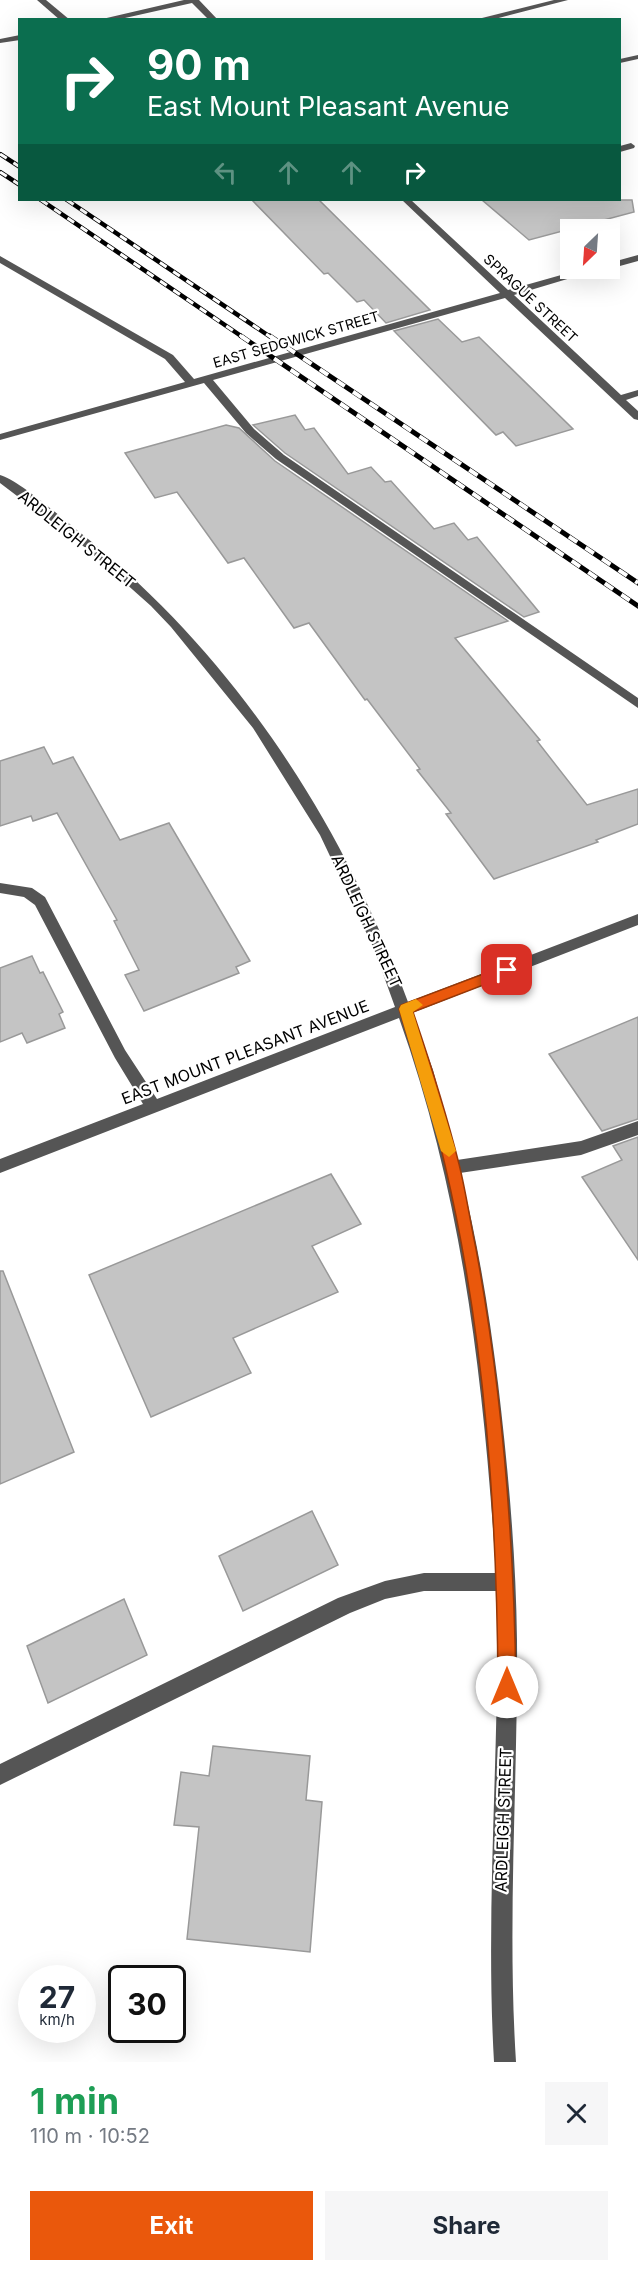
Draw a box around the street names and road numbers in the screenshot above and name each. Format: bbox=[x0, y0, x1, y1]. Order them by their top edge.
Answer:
street label: SPRAGUE STREET bbox=[481, 250, 581, 346]
street label: EAST SEDGWICK STREET bbox=[211, 307, 381, 371]
street label: ARDLEIGH STREET bbox=[15, 486, 139, 592]
street label: ARDLEIGH STREET bbox=[327, 851, 407, 991]
street label: EAST MOUNT PLEASANT AVENUE bbox=[118, 995, 372, 1109]
street label: ARDLEIGH STREET bbox=[490, 1747, 516, 1893]

